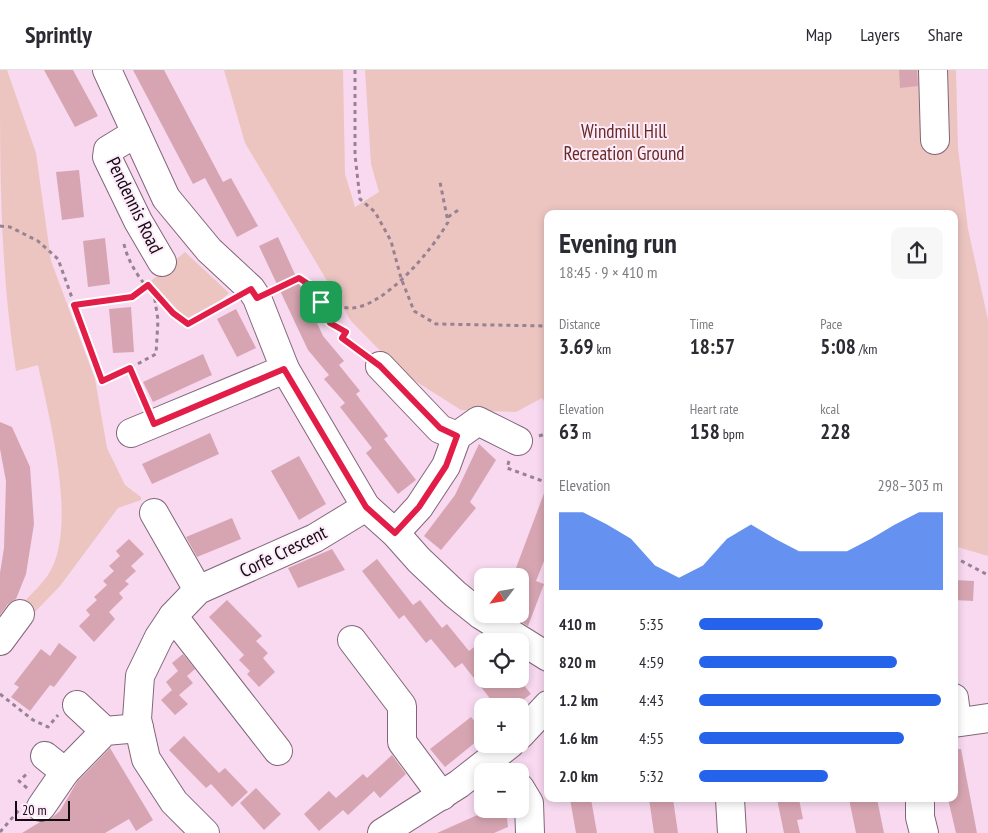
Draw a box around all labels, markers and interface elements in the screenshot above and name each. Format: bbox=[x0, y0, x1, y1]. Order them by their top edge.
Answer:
text: Sprintly bbox=[25, 19, 92, 50]
text: Map bbox=[806, 23, 832, 46]
text: Layers bbox=[860, 23, 900, 46]
text: Share bbox=[928, 23, 963, 46]
park label: Windmill Hill Recreation Ground bbox=[564, 119, 685, 165]
street label: Pendennis Road bbox=[101, 153, 169, 257]
text: Evening run bbox=[559, 224, 677, 261]
button: share bbox=[891, 227, 943, 279]
text: 18:45 · 9 × 410 m bbox=[559, 262, 657, 282]
pin bbox=[300, 281, 342, 323]
icon: arrive bbox=[307, 288, 335, 316]
text: Distance bbox=[559, 315, 600, 333]
text: Time bbox=[690, 315, 714, 333]
text: Pace bbox=[820, 315, 842, 333]
text: 3.69 bbox=[559, 333, 594, 360]
text: 18:57 bbox=[690, 333, 735, 360]
text: 5:08 bbox=[820, 333, 856, 360]
text: km bbox=[594, 340, 611, 358]
text: /km bbox=[856, 340, 877, 358]
text: Elevation bbox=[559, 400, 604, 418]
text: Heart rate bbox=[690, 400, 739, 418]
text: kcal bbox=[820, 400, 839, 418]
text: 63 bbox=[559, 418, 579, 445]
text: 158 bbox=[690, 418, 720, 445]
text: 228 bbox=[820, 418, 850, 445]
text: m bbox=[579, 425, 591, 443]
text: bpm bbox=[720, 425, 744, 443]
text: Elevation bbox=[559, 475, 610, 495]
text: 298–303 m bbox=[878, 475, 943, 495]
street label: Corfe Crescent bbox=[236, 519, 331, 582]
north arrow bbox=[474, 568, 529, 622]
map controls bbox=[474, 568, 529, 818]
text: 410 m bbox=[559, 614, 596, 634]
text: 5:35 bbox=[639, 614, 664, 634]
button: locate bbox=[474, 633, 529, 688]
text: 820 m bbox=[559, 652, 596, 672]
text: 4:59 bbox=[639, 652, 664, 672]
text: 1.2 km bbox=[559, 690, 598, 710]
text: 4:43 bbox=[639, 690, 664, 710]
button: + bbox=[474, 698, 529, 753]
text: 1.6 km bbox=[559, 728, 598, 748]
text: 4:55 bbox=[639, 728, 664, 748]
button: − bbox=[474, 763, 529, 818]
text: 2.0 km bbox=[559, 766, 598, 786]
text: 5:32 bbox=[639, 766, 664, 786]
scale bar bbox=[15, 798, 70, 821]
text: 20 m bbox=[22, 801, 47, 819]

